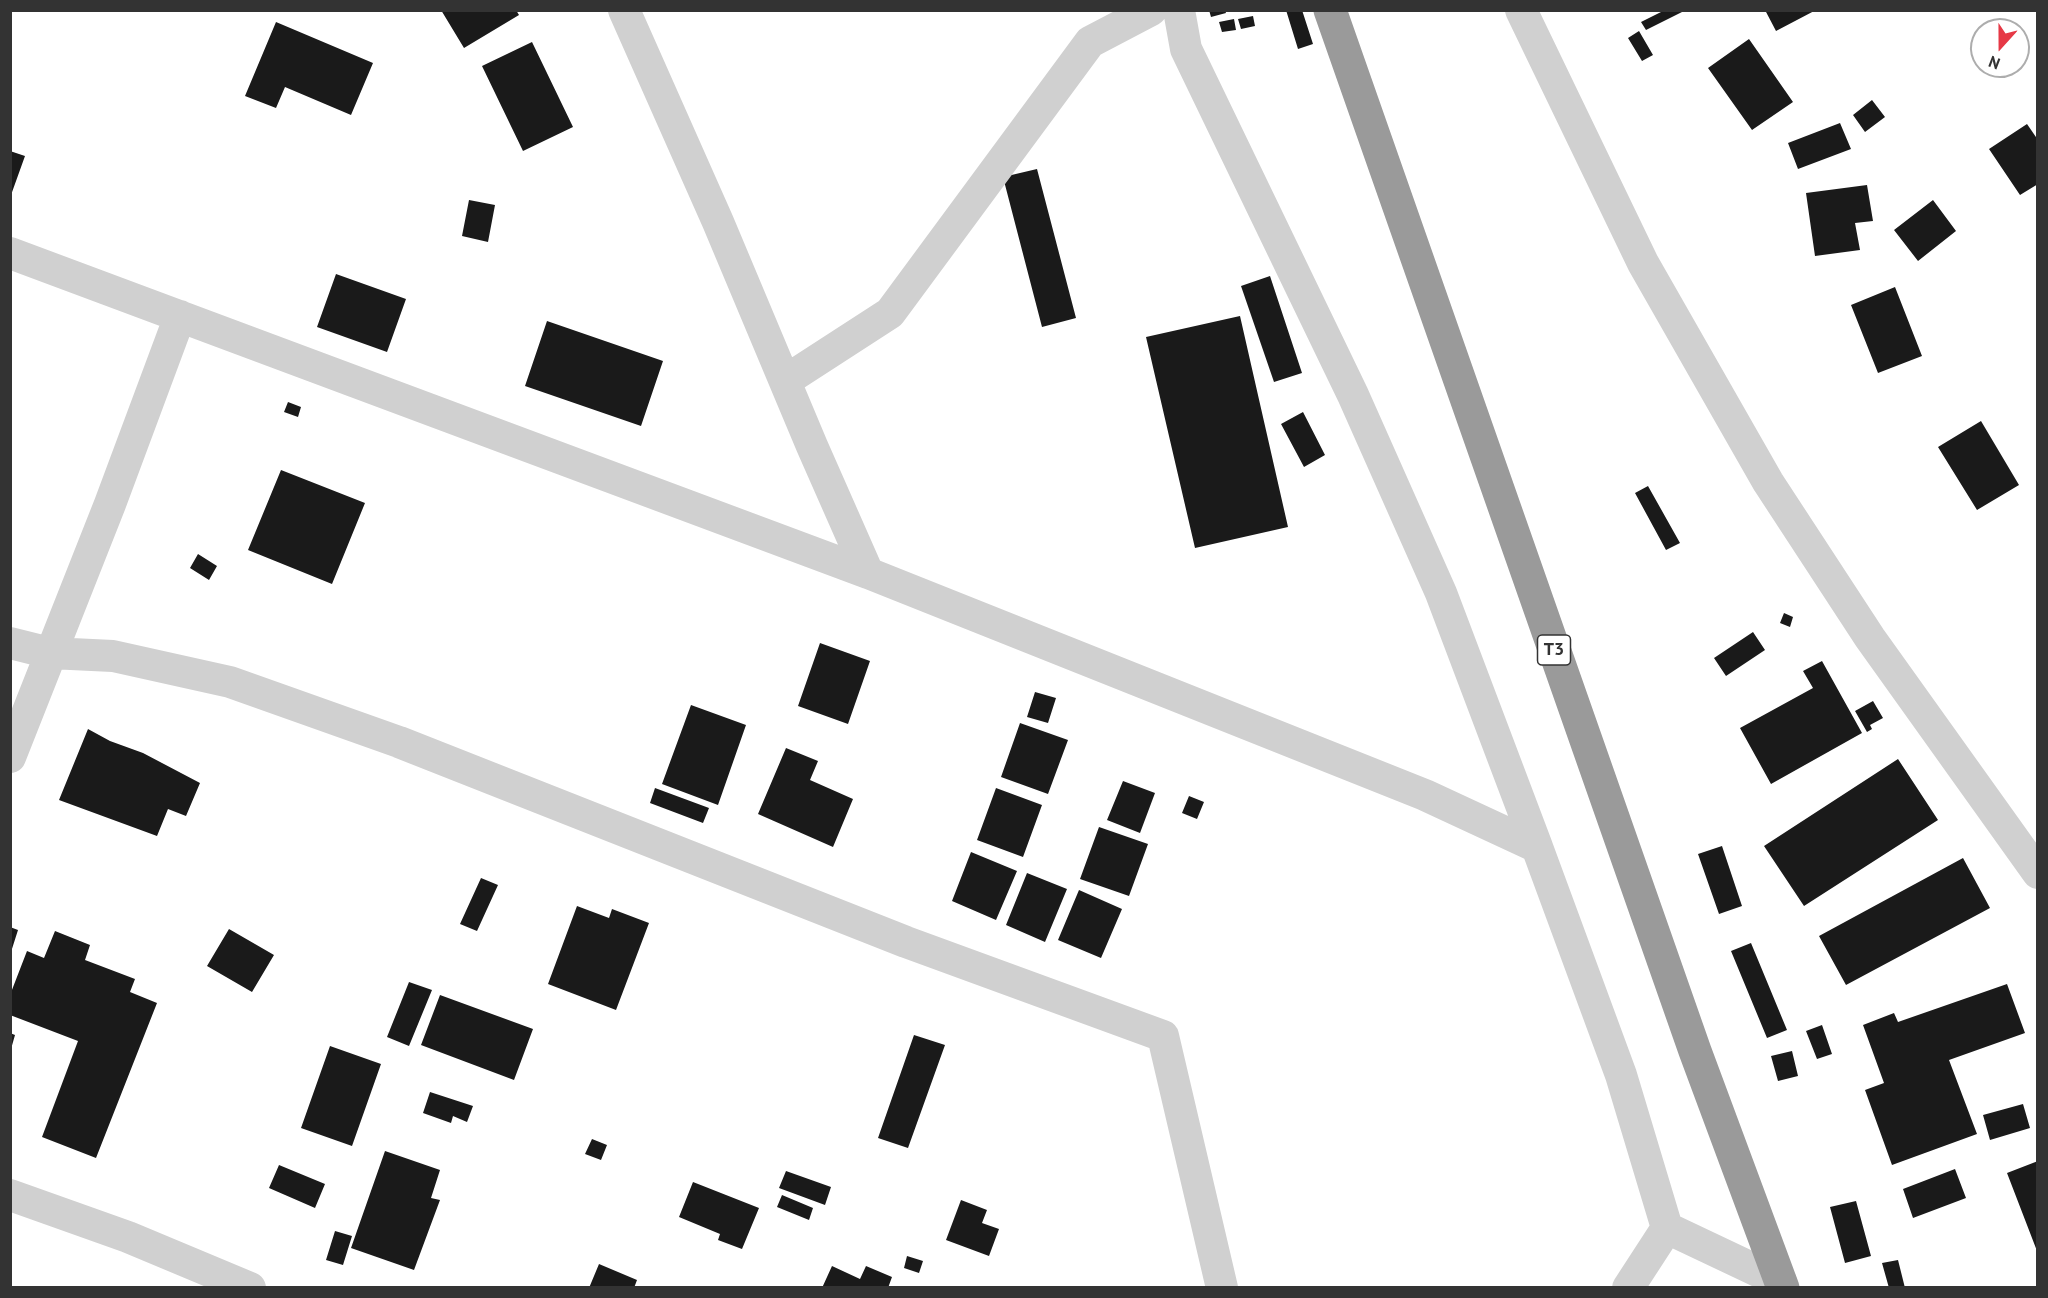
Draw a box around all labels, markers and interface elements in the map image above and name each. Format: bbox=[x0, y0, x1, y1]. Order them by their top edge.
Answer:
north arrow bbox=[1970, 18, 2030, 78]
text: N bbox=[1986, 52, 2003, 74]
road number: T3 bbox=[1538, 635, 1570, 665]

